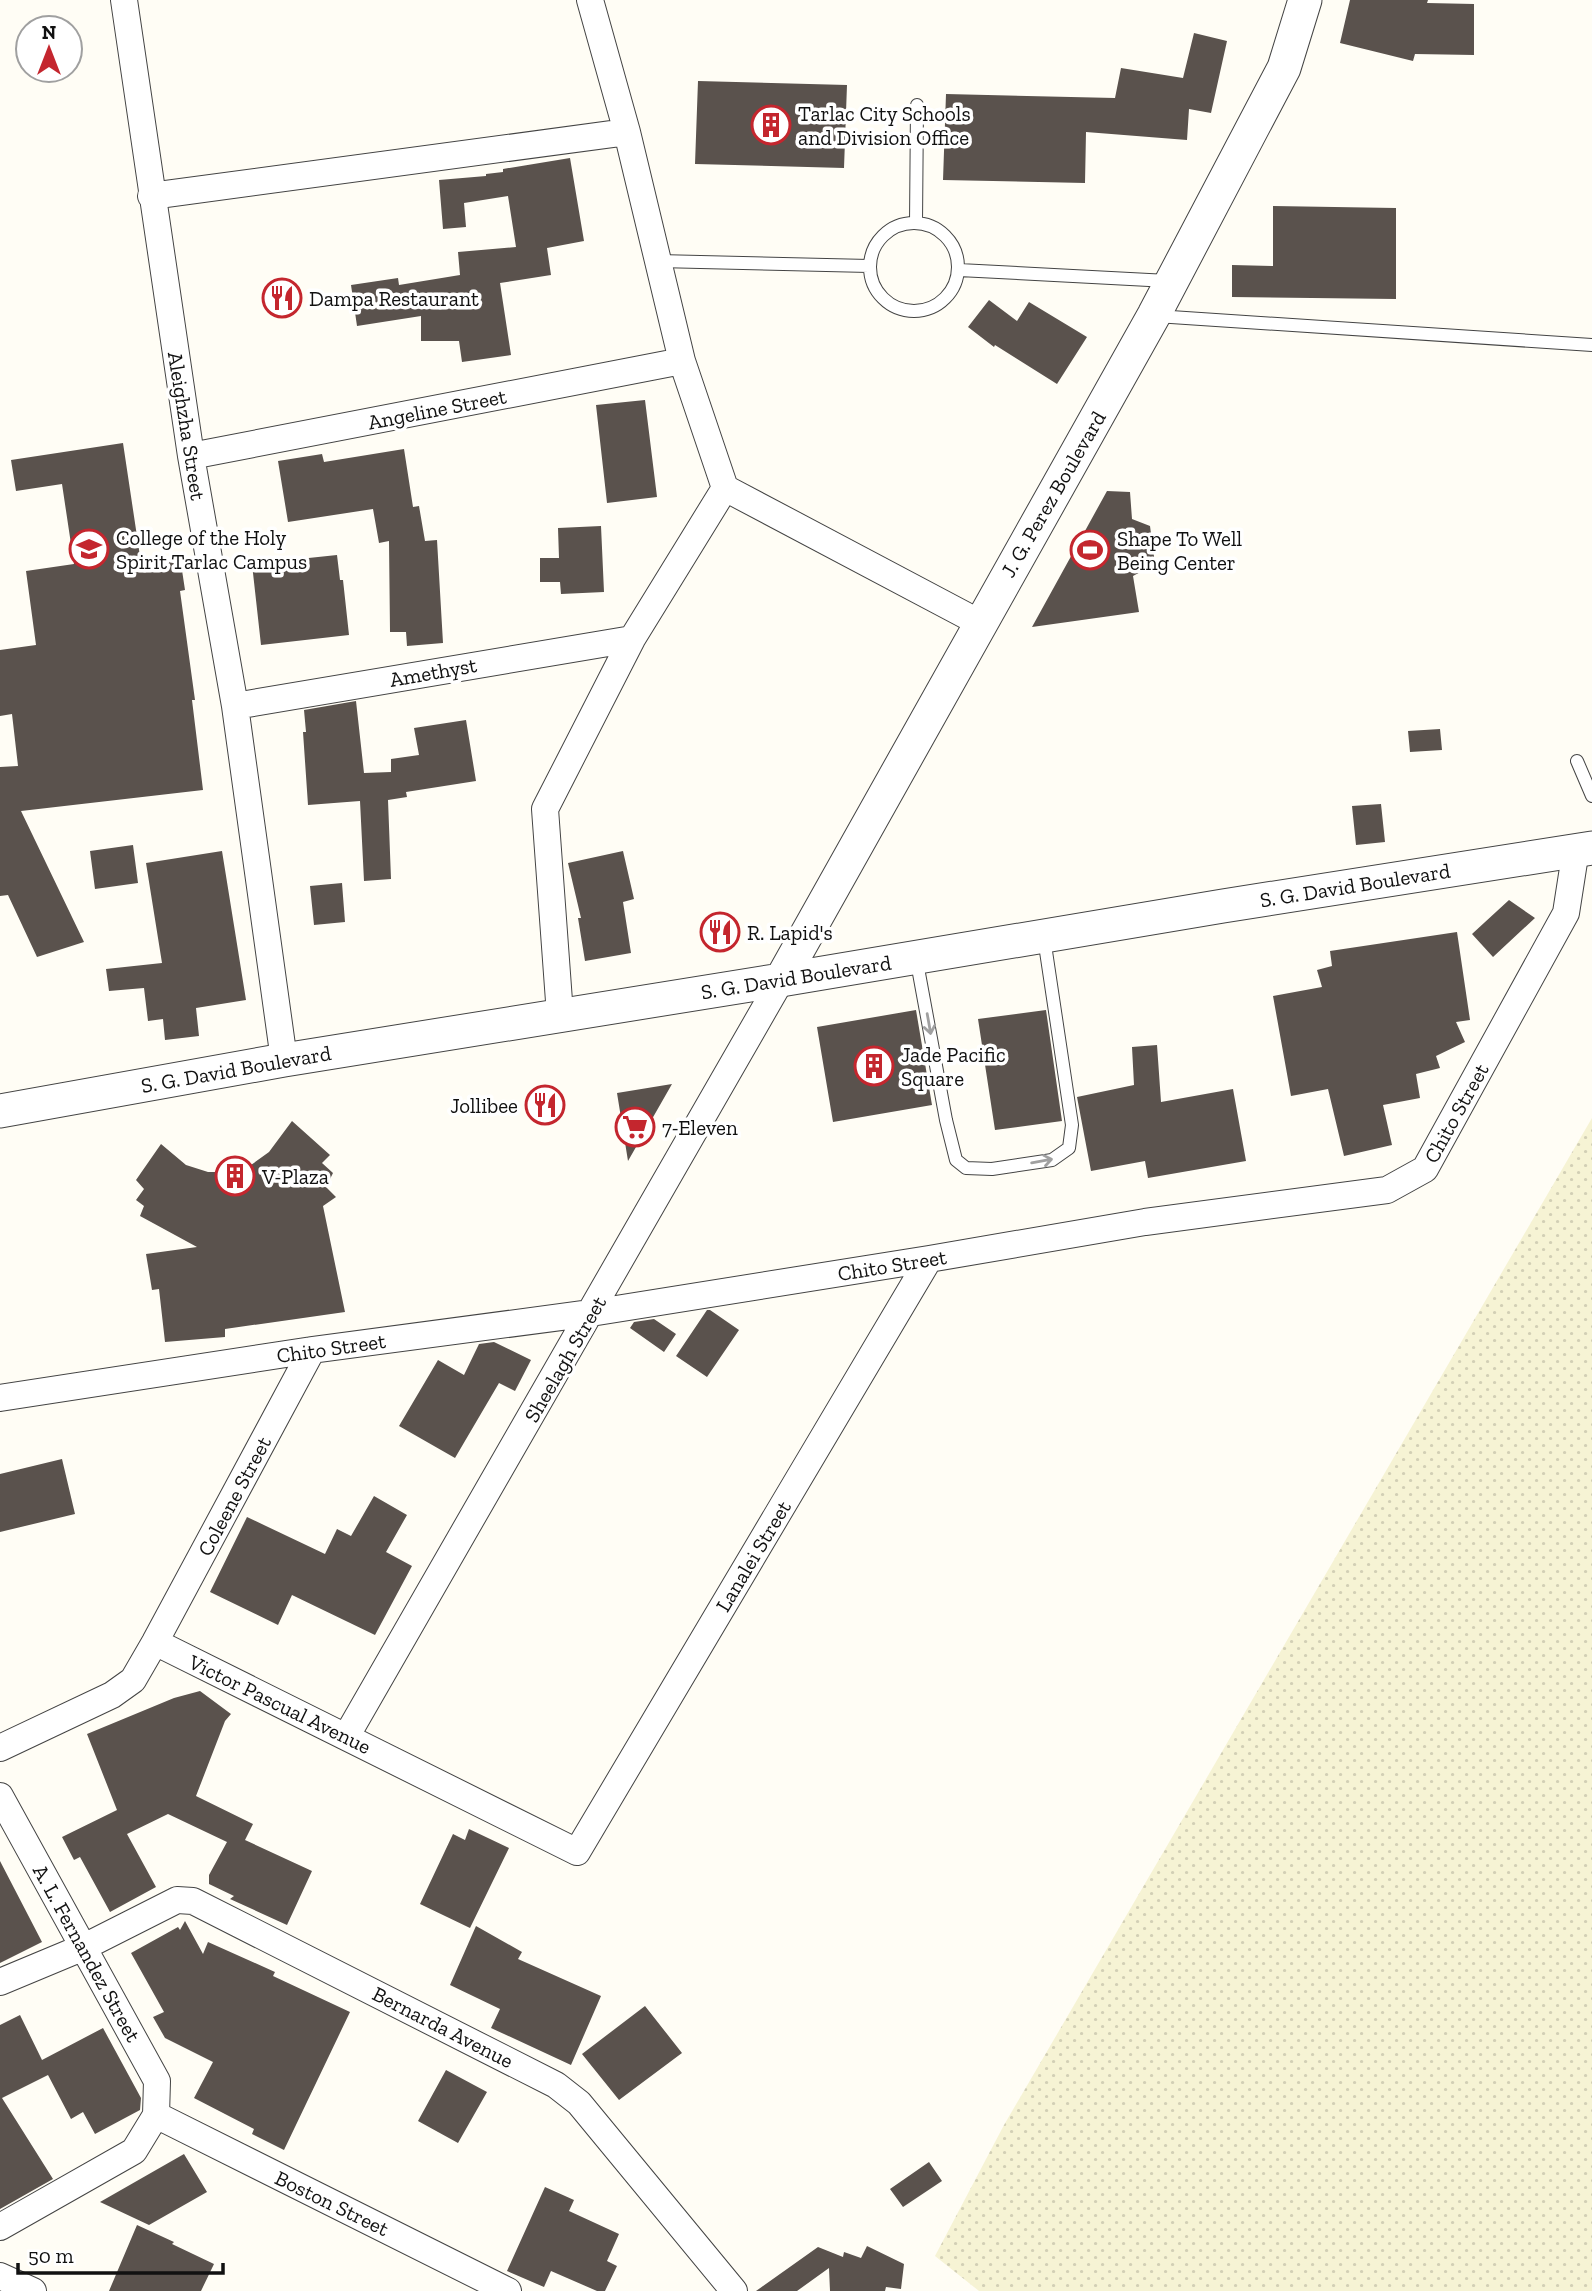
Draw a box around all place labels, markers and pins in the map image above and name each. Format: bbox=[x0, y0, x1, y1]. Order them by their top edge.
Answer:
place label: Tarlac City Schools and Division Office bbox=[798, 101, 971, 150]
building icon: Tarlac City Schools and Division Office bbox=[750, 104, 792, 146]
restaurant icon: Dampa Restaurant bbox=[261, 277, 303, 319]
place label: Dampa Restaurant bbox=[309, 286, 479, 311]
place label: College of the Holy Spirit Tarlac Campus bbox=[116, 525, 307, 574]
place label: Shape To Well Being Center bbox=[1117, 526, 1243, 575]
school or university icon: College of the Holy Spirit Tarlac Campus bbox=[68, 528, 110, 570]
sports icon: Shape To Well Being Center bbox=[1069, 529, 1111, 571]
restaurant icon: R. Lapid's bbox=[699, 911, 741, 953]
place label: R. Lapid's bbox=[747, 920, 833, 945]
place label: Jade Pacific Square bbox=[901, 1042, 1006, 1091]
building icon: Jade Pacific Square bbox=[853, 1045, 895, 1087]
restaurant icon: Jollibee bbox=[524, 1084, 566, 1126]
place label: Jollibee bbox=[450, 1093, 518, 1118]
supermarket icon: 7-Eleven bbox=[614, 1106, 656, 1148]
place label: 7-Eleven bbox=[662, 1115, 738, 1140]
building icon: V-Plaza bbox=[214, 1155, 256, 1197]
place label: V-Plaza bbox=[261, 1164, 329, 1189]

